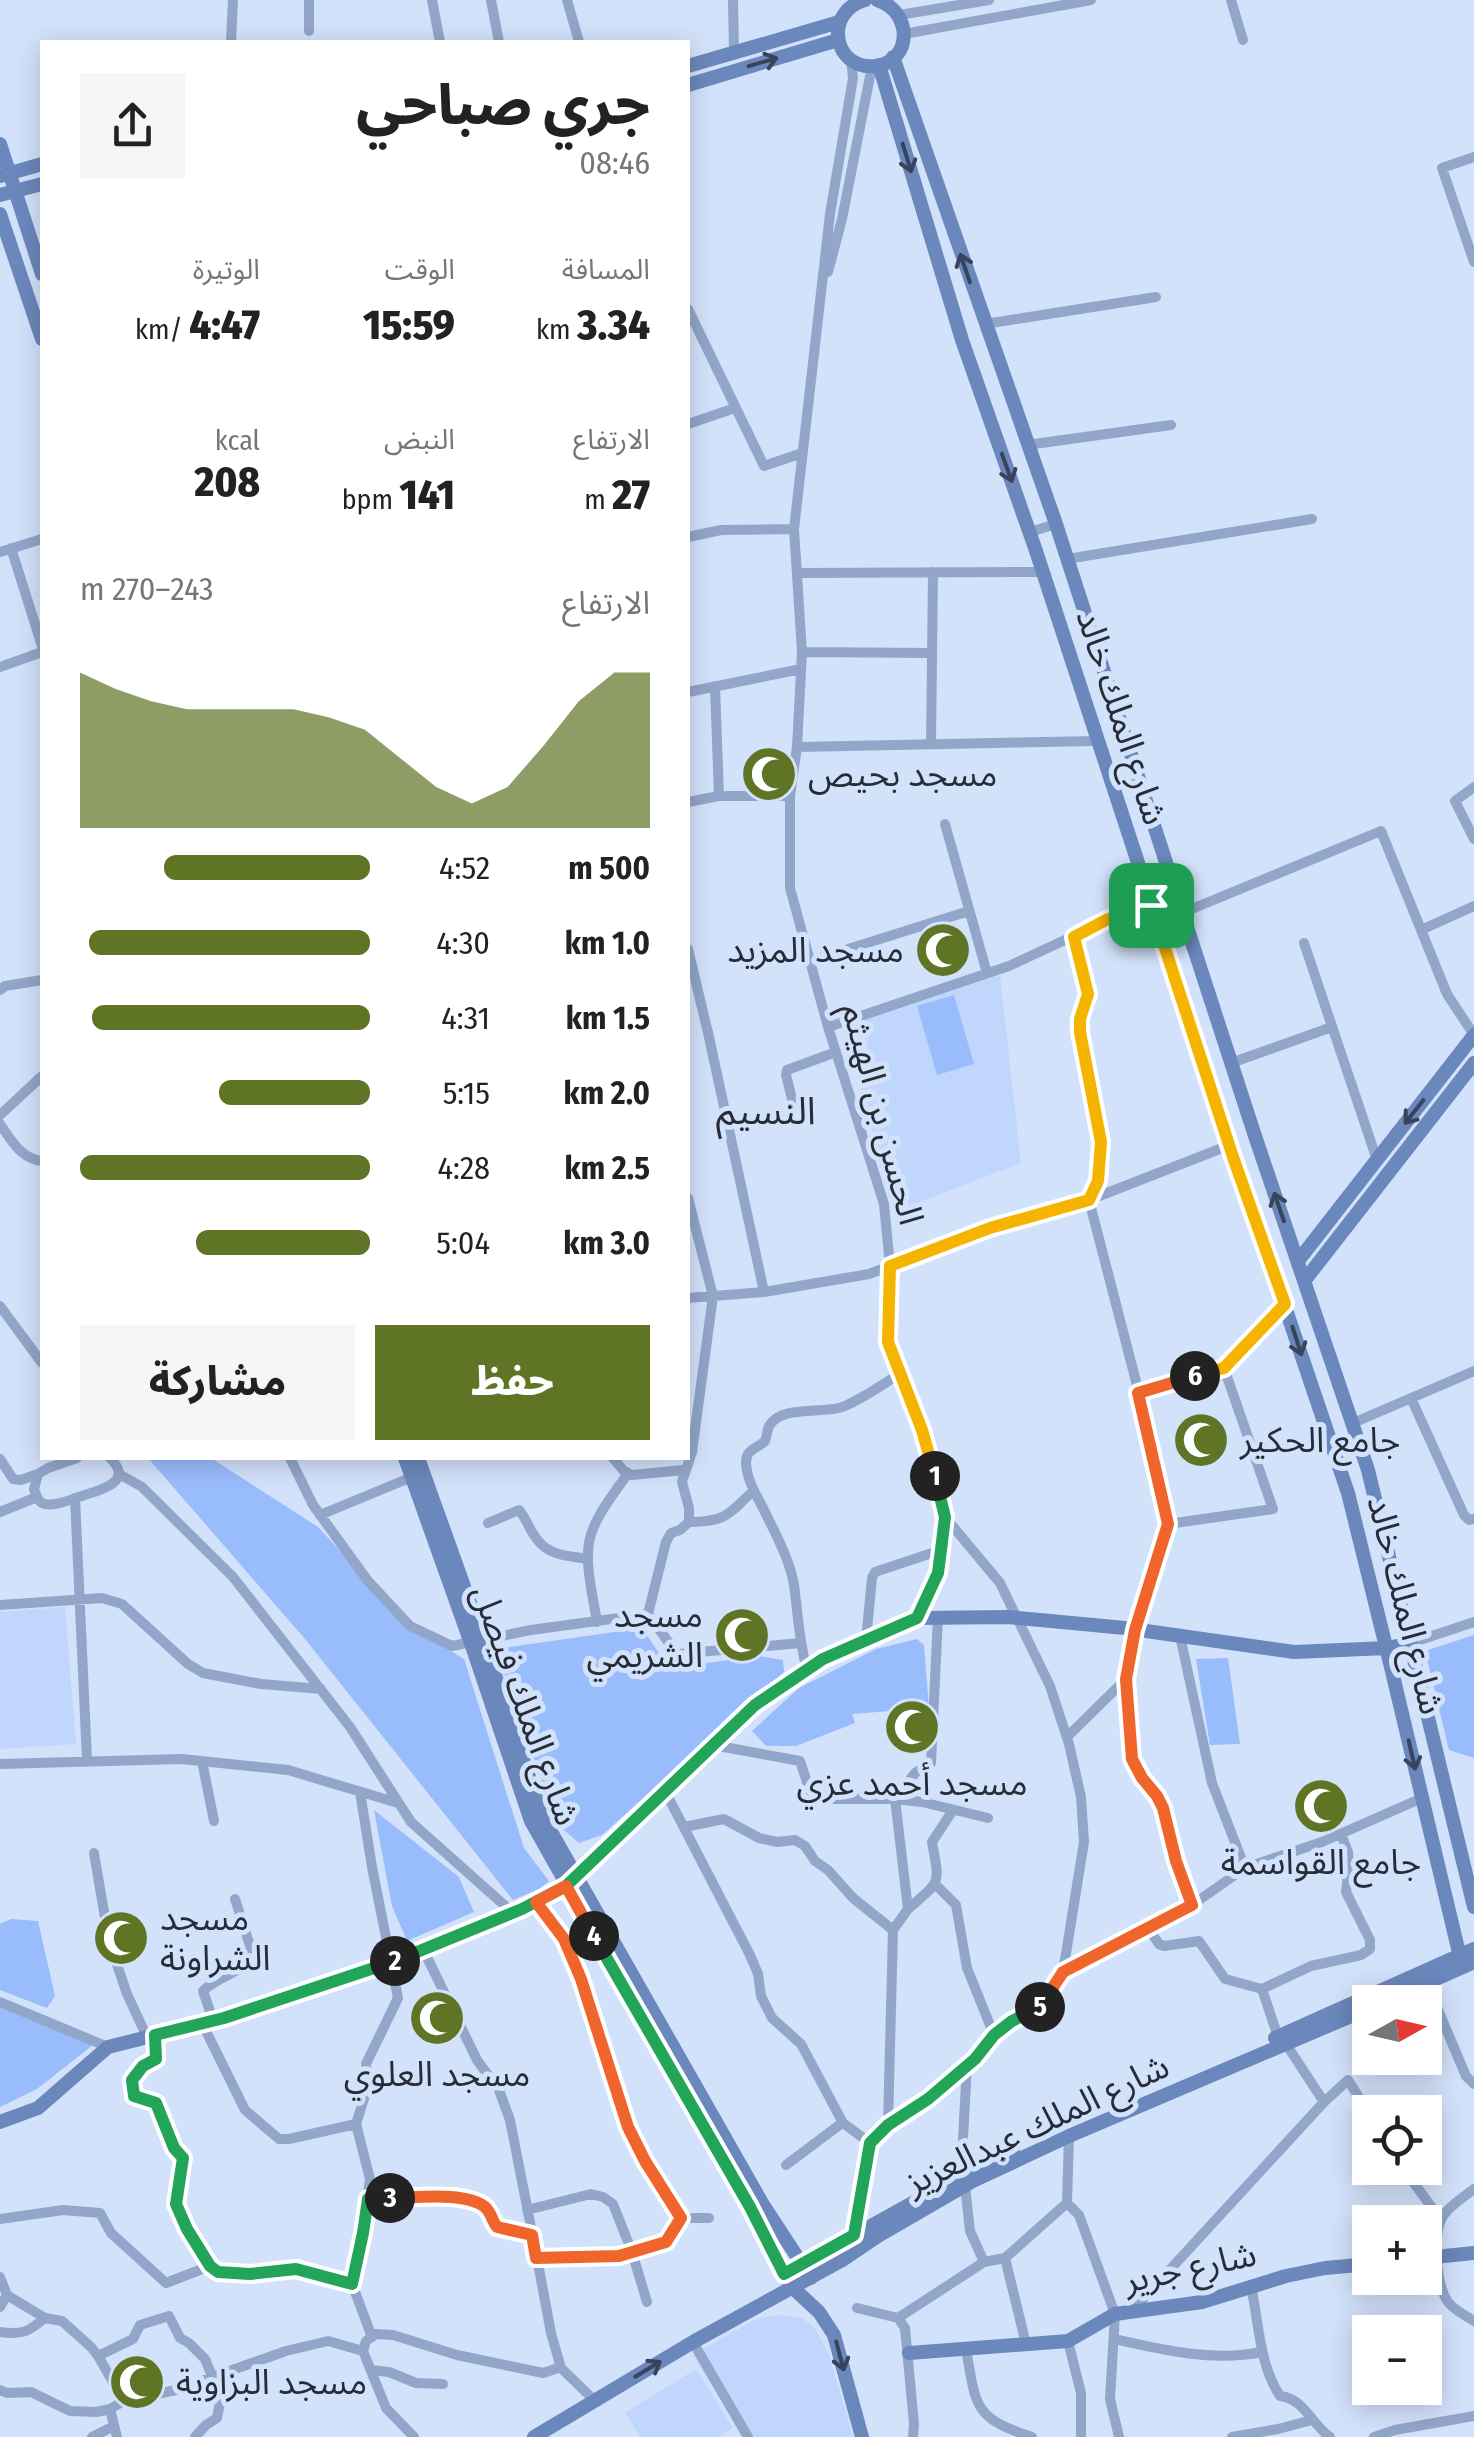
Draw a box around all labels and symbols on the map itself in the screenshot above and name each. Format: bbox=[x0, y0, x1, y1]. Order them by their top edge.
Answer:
one-way arrow bbox=[746, 52, 778, 70]
one-way arrow bbox=[899, 142, 917, 174]
one-way arrow bbox=[955, 253, 973, 284]
one-way arrow bbox=[999, 451, 1017, 482]
street label: شارع الملك خالد bbox=[1063, 604, 1177, 831]
mosque icon: مسجد بحيص bbox=[739, 744, 799, 804]
place label: مسجد بحيص bbox=[808, 753, 997, 795]
pin bbox=[1109, 863, 1194, 948]
mosque icon: مسجد المزيد bbox=[913, 920, 973, 980]
place label: مسجد المزيد bbox=[727, 929, 904, 971]
street label: الحسن بن الهيثم bbox=[827, 999, 933, 1231]
district label: النسيم bbox=[716, 1088, 816, 1140]
one-way arrow bbox=[1404, 1098, 1425, 1125]
one-way arrow bbox=[1269, 1192, 1287, 1223]
one-way arrow bbox=[1290, 1324, 1308, 1356]
pin: 6 bbox=[1170, 1351, 1220, 1401]
mosque icon: جامع الحكير bbox=[1171, 1410, 1231, 1470]
place label: جامع الحكير bbox=[1239, 1419, 1400, 1466]
pin: 1 bbox=[910, 1451, 960, 1501]
street label: شارع الملك خالد bbox=[1354, 1491, 1453, 1720]
street label: شارع الملك فيصل bbox=[458, 1579, 589, 1833]
place label: مسجد الشريمي bbox=[587, 1594, 703, 1682]
mosque icon: مسجد الشريمي bbox=[712, 1605, 772, 1665]
mosque icon: مسجد أحمد عزي bbox=[882, 1697, 942, 1757]
one-way arrow bbox=[1404, 1738, 1422, 1770]
place label: مسجد أحمد عزي bbox=[796, 1762, 1028, 1810]
mosque icon: جامع القواسمة bbox=[1291, 1776, 1351, 1836]
place label: جامع القواسمة bbox=[1221, 1841, 1421, 1888]
place label: مسجد الشراونة bbox=[160, 1897, 271, 1979]
mosque icon: مسجد الشراونة bbox=[91, 1908, 151, 1968]
pin: 4 bbox=[569, 1911, 619, 1961]
pin: 2 bbox=[370, 1936, 420, 1986]
pin: 5 bbox=[1015, 1982, 1065, 2032]
north arrow bbox=[1352, 1985, 1442, 2075]
mosque icon: مسجد العلوي bbox=[407, 1988, 467, 2048]
street label: شارع الملك عبدالعزيز bbox=[898, 2045, 1178, 2208]
place label: مسجد العلوي bbox=[344, 2053, 530, 2101]
pin: 3 bbox=[365, 2173, 415, 2223]
street label: شارع جرير bbox=[1119, 2233, 1261, 2307]
one-way arrow bbox=[831, 2340, 850, 2371]
mosque icon: مسجد البزاوية bbox=[107, 2352, 167, 2412]
one-way arrow bbox=[633, 2359, 662, 2379]
place label: مسجد البزاوية bbox=[176, 2361, 367, 2403]

